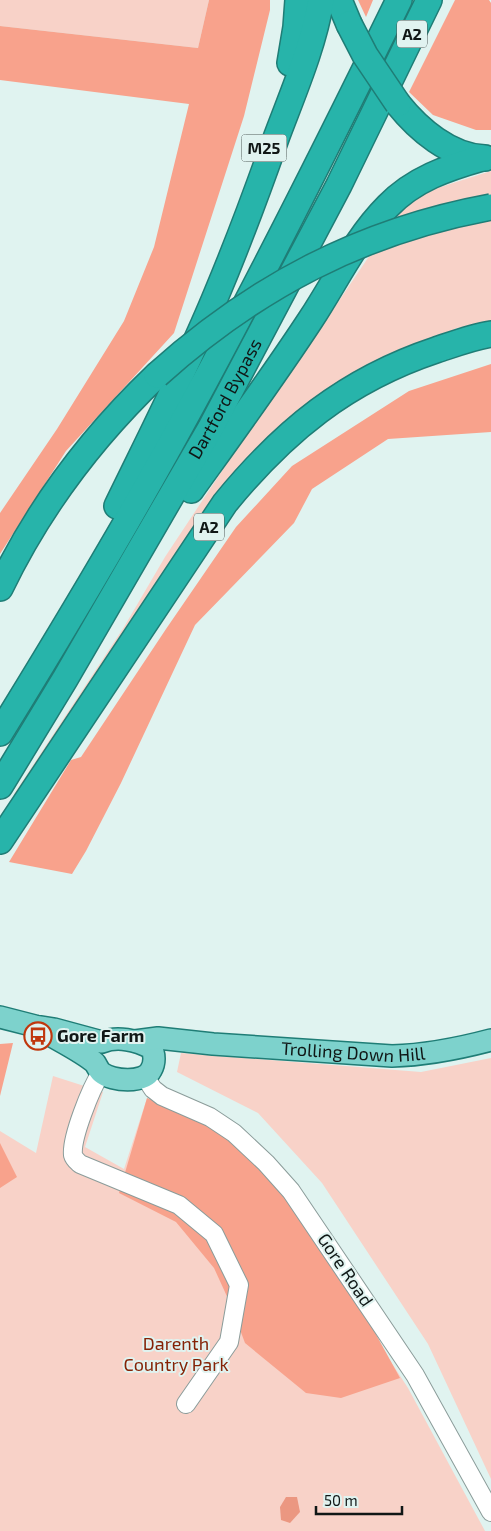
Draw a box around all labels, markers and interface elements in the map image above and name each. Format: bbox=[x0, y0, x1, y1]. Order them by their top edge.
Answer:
road number: A2 bbox=[397, 20, 427, 48]
road number: M25 bbox=[242, 134, 286, 162]
street label: Dartford Bypass bbox=[183, 334, 266, 463]
road number: A2 bbox=[194, 514, 224, 540]
bus stop icon: Gore Farm bbox=[23, 1021, 53, 1051]
place label: Gore Farm bbox=[57, 1024, 144, 1046]
street label: Trolling Down Hill bbox=[280, 1037, 427, 1066]
street label: Gore Road bbox=[313, 1229, 378, 1310]
park label: Darenth Country Park bbox=[123, 1332, 229, 1375]
scale bar bbox=[316, 1484, 402, 1516]
text: 50 m bbox=[324, 1491, 358, 1509]

